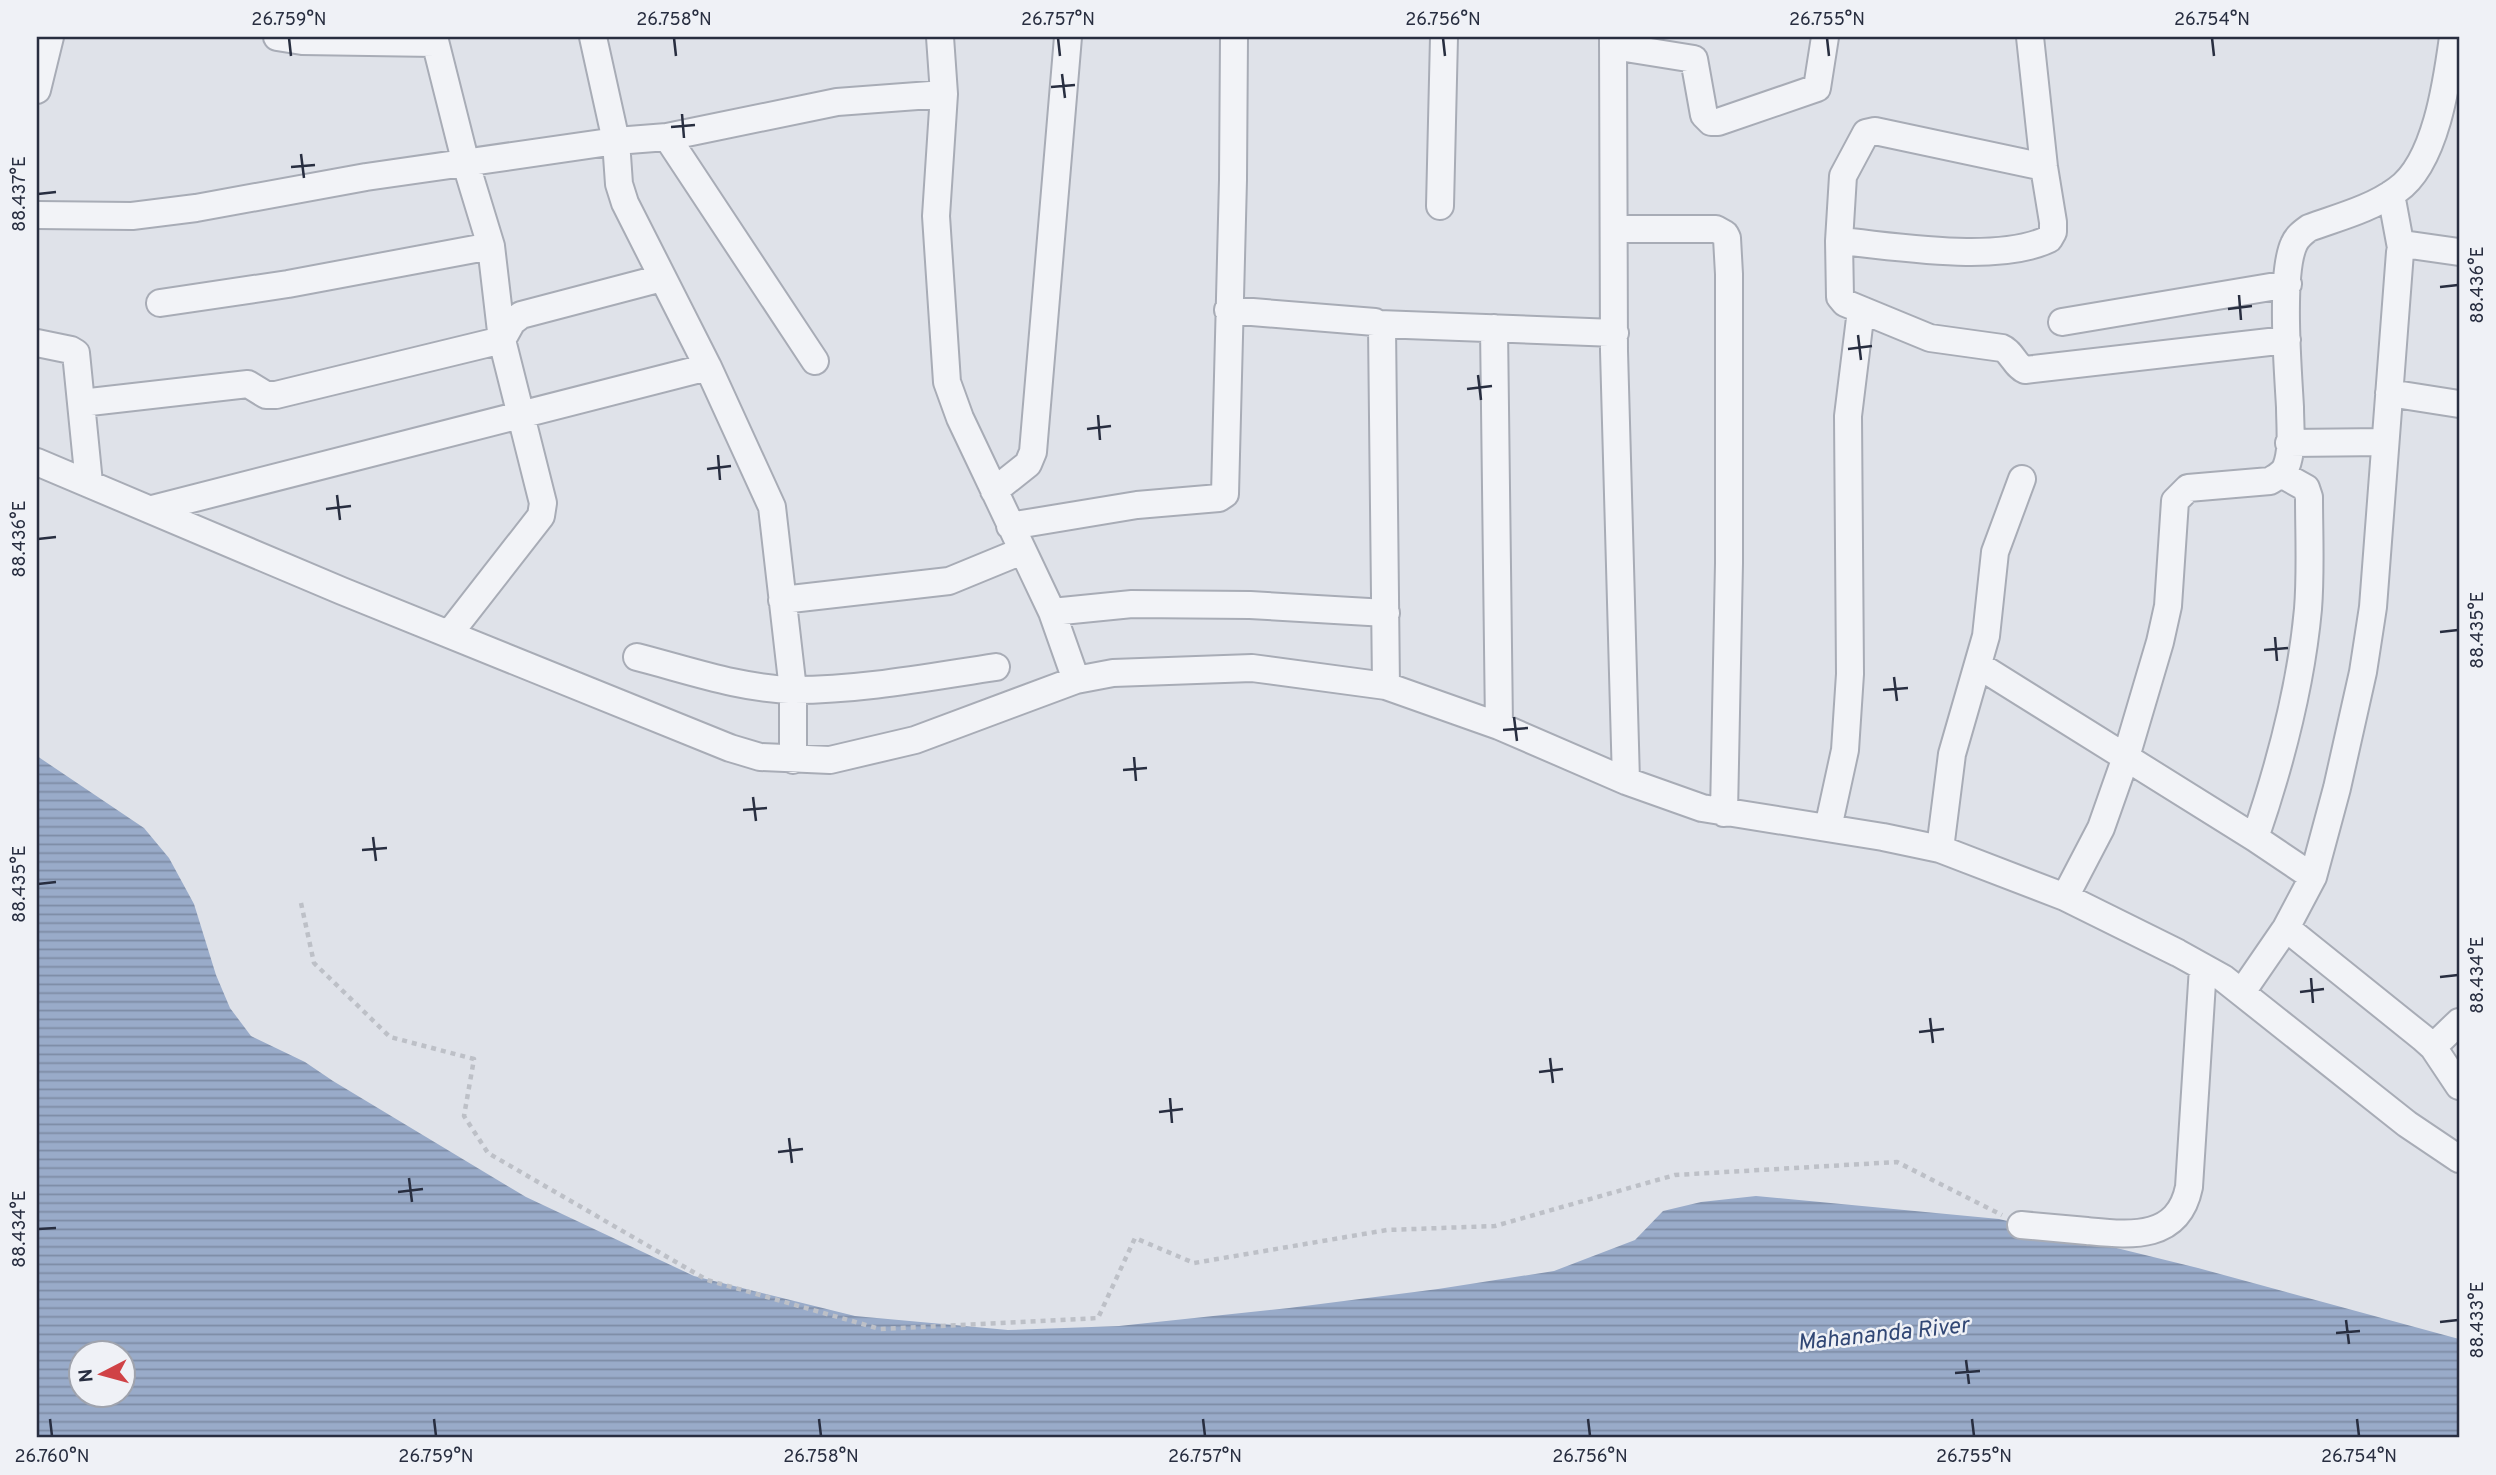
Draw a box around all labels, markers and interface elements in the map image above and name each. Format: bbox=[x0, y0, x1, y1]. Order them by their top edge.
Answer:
text: 26.759°N bbox=[251, 9, 327, 32]
text: 26.758°N bbox=[636, 9, 712, 32]
text: 26.757°N bbox=[1021, 9, 1095, 32]
text: 26.756°N bbox=[1405, 9, 1481, 32]
text: 26.755°N bbox=[1789, 9, 1865, 32]
text: 26.754°N bbox=[2174, 9, 2250, 32]
text: 88.437°E bbox=[9, 156, 32, 232]
text: 88.436°E bbox=[2467, 247, 2490, 323]
text: 88.436°E bbox=[9, 501, 32, 577]
text: 88.435°E bbox=[2467, 591, 2490, 669]
text: 88.435°E bbox=[9, 845, 32, 923]
text: 88.434°E bbox=[2467, 936, 2490, 1014]
text: 88.434°E bbox=[9, 1190, 32, 1268]
text: 88.433°E bbox=[2467, 1282, 2490, 1358]
water label: Mahananda River bbox=[1796, 1312, 1973, 1359]
north arrow bbox=[66, 1338, 136, 1408]
text: N bbox=[74, 1368, 100, 1384]
text: 26.760°N bbox=[15, 1446, 89, 1469]
text: 26.759°N bbox=[398, 1446, 474, 1469]
text: 26.758°N bbox=[783, 1446, 859, 1469]
text: 26.757°N bbox=[1168, 1446, 1242, 1469]
text: 26.756°N bbox=[1552, 1446, 1628, 1469]
text: 26.755°N bbox=[1936, 1446, 2012, 1469]
text: 26.754°N bbox=[2321, 1446, 2397, 1469]

